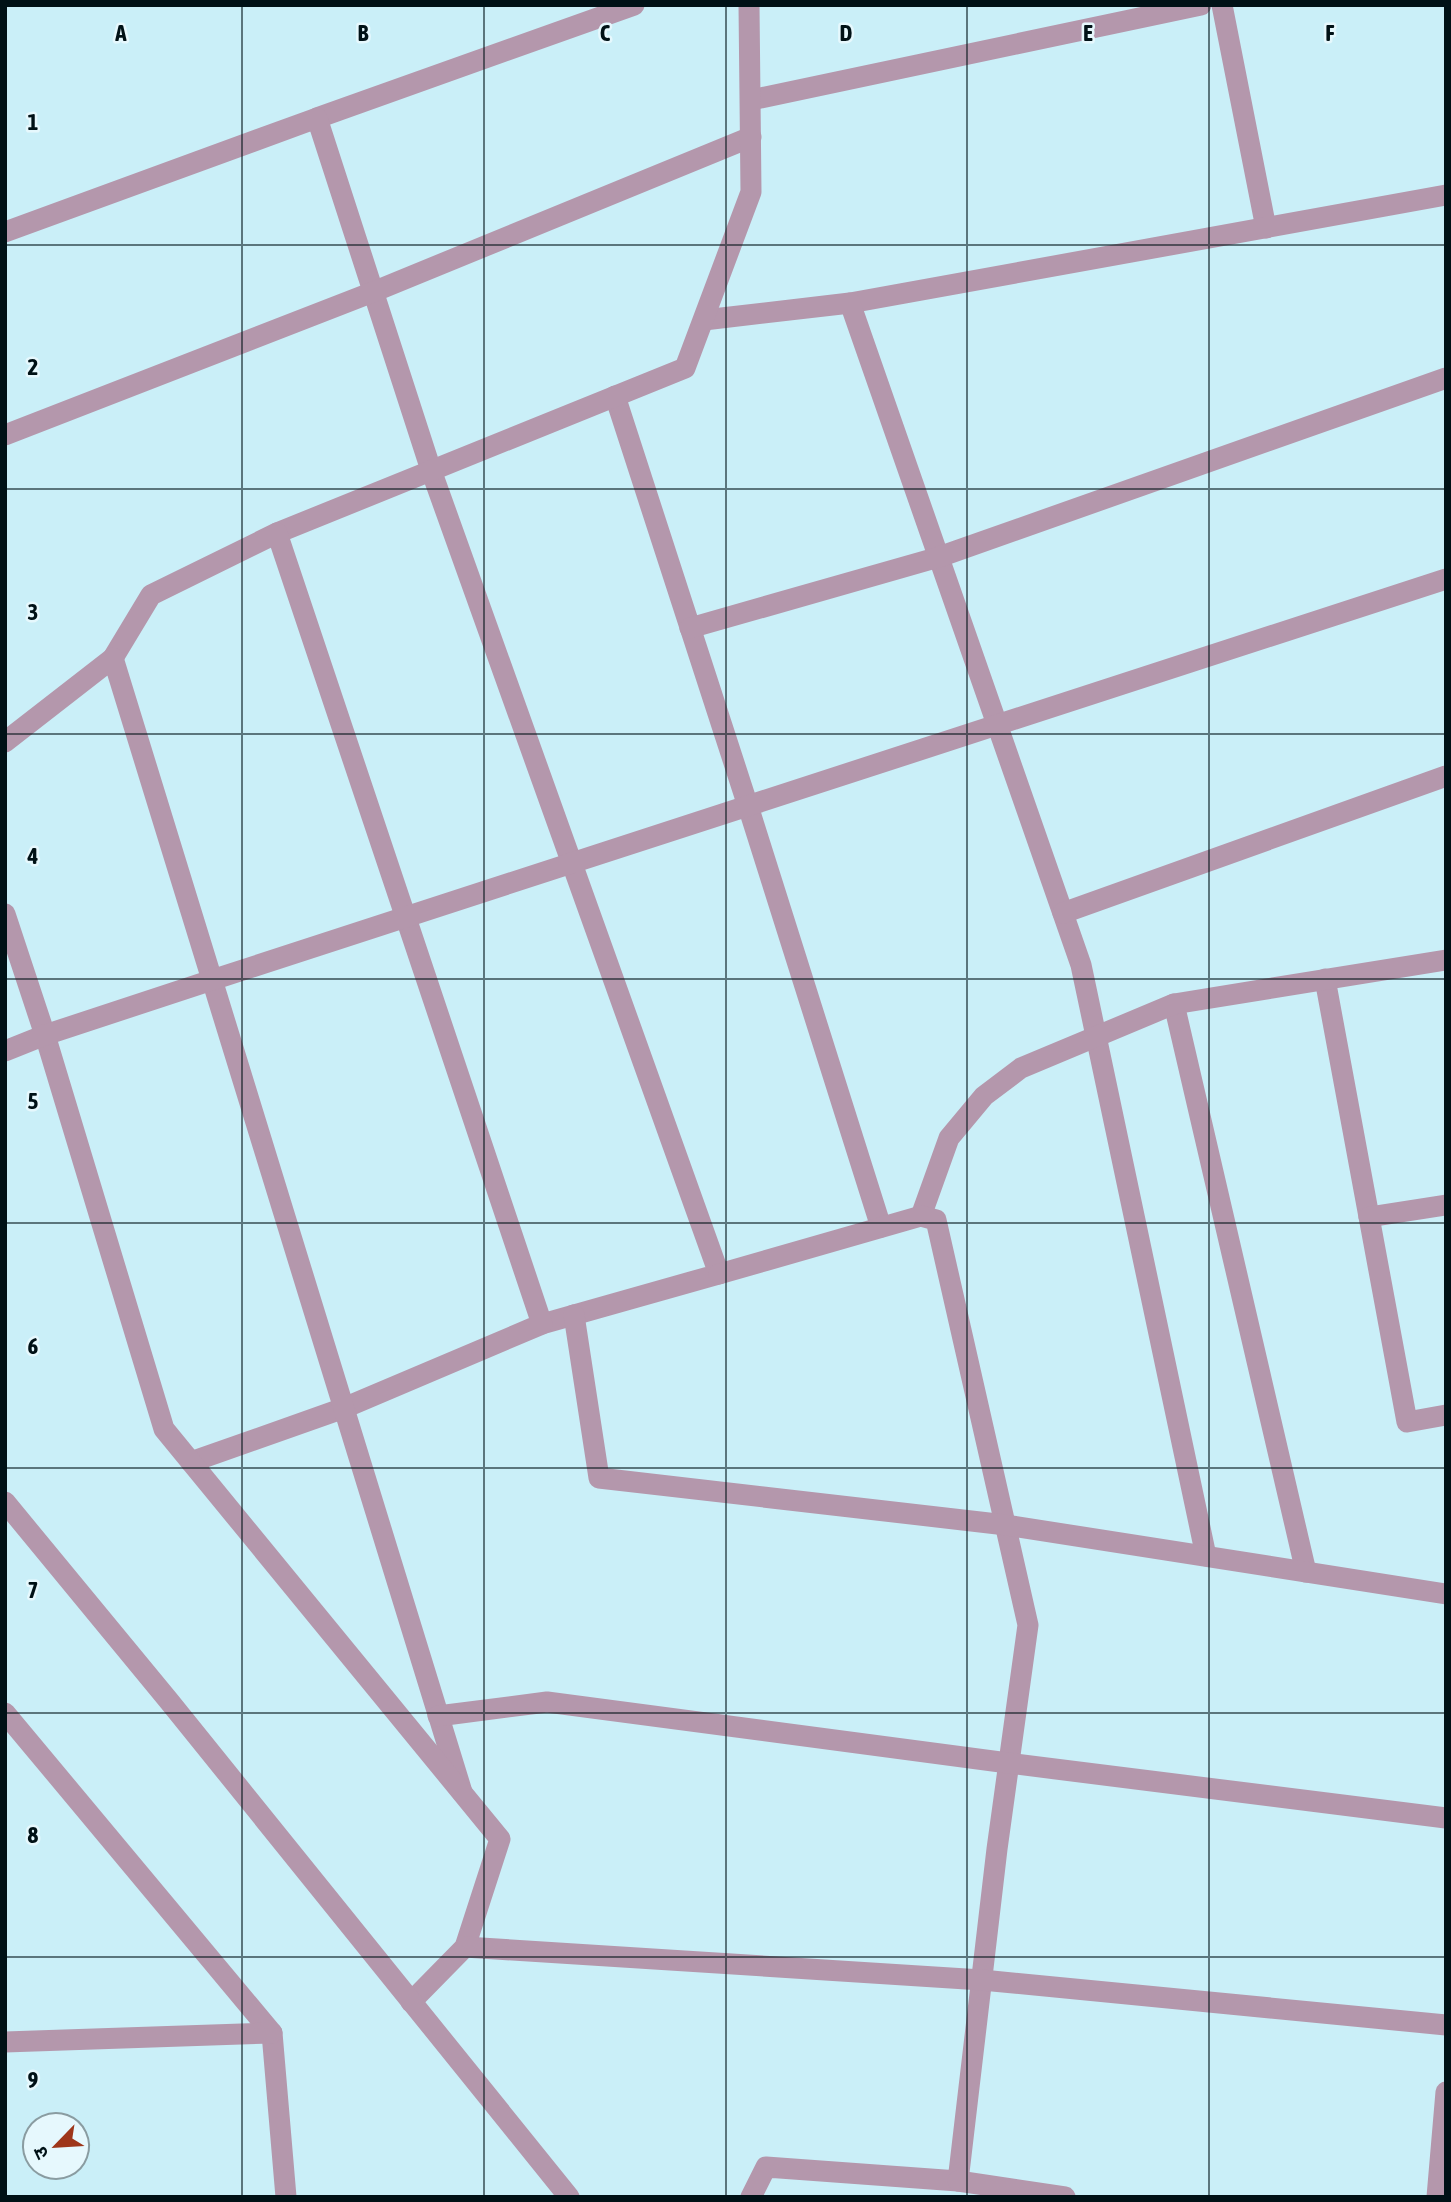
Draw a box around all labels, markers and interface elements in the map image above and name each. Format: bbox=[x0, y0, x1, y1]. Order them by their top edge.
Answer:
text: A bbox=[114, 20, 127, 46]
text: B bbox=[358, 20, 369, 46]
text: C bbox=[600, 20, 611, 46]
text: D bbox=[840, 20, 853, 46]
text: E bbox=[1083, 20, 1093, 46]
text: F bbox=[1325, 20, 1335, 46]
text: 1 bbox=[28, 109, 39, 135]
text: 2 bbox=[28, 354, 38, 380]
text: 3 bbox=[28, 599, 38, 625]
text: 4 bbox=[27, 843, 39, 869]
text: 5 bbox=[28, 1088, 39, 1114]
text: 6 bbox=[28, 1333, 39, 1359]
text: 7 bbox=[28, 1577, 38, 1603]
text: 8 bbox=[28, 1822, 39, 1848]
text: 9 bbox=[28, 2067, 39, 2093]
north arrow bbox=[21, 2111, 91, 2181]
text: उ bbox=[28, 2143, 53, 2163]

